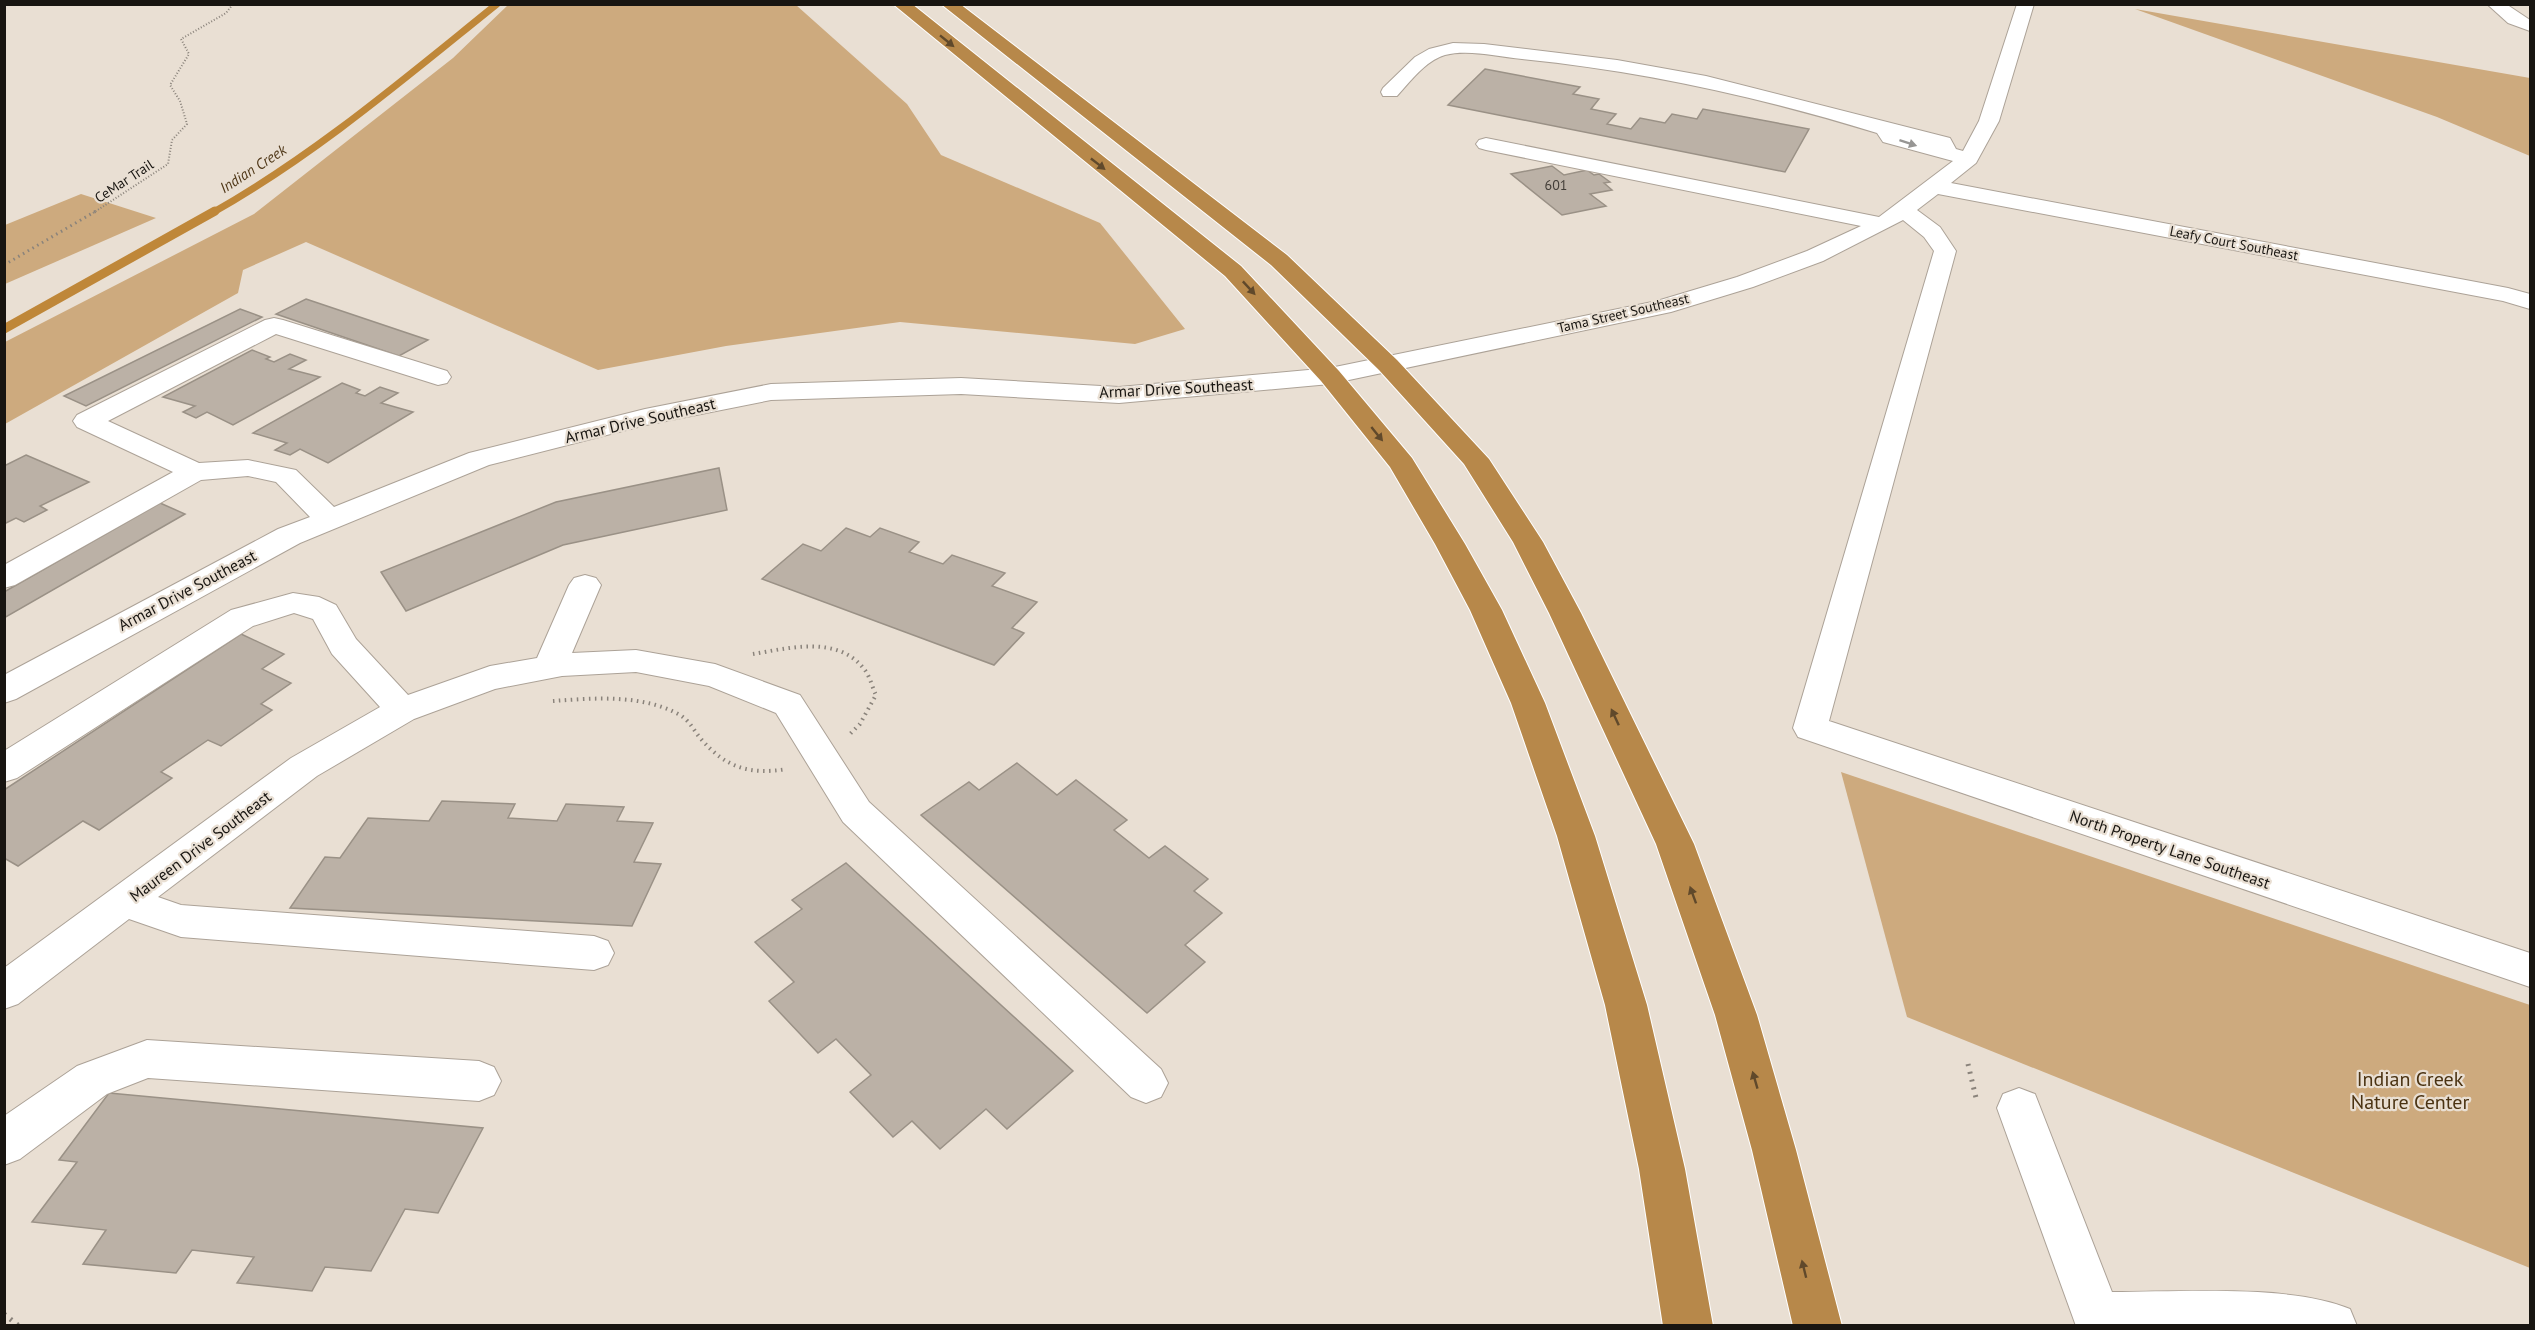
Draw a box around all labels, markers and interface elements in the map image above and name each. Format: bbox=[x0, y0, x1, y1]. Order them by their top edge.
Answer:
one-way arrow bbox=[939, 35, 955, 48]
water label: Indian Creek bbox=[216, 139, 291, 197]
one-way arrow bbox=[1899, 139, 1917, 149]
street label: CeMar Trail bbox=[91, 155, 157, 207]
one-way arrow bbox=[1090, 158, 1106, 171]
house number: 601 bbox=[1545, 176, 1567, 194]
street label: Leafy Court Southeast bbox=[2168, 222, 2300, 264]
one-way arrow bbox=[1241, 281, 1255, 295]
street label: Tama Street Southeast bbox=[1556, 289, 1691, 337]
street label: Armar Drive Southeast bbox=[1099, 374, 1254, 402]
street label: Armar Drive Southeast bbox=[563, 393, 718, 447]
one-way arrow bbox=[1370, 427, 1383, 442]
street label: Armar Drive Southeast bbox=[114, 545, 260, 635]
one-way arrow bbox=[1610, 708, 1619, 725]
street label: Maureen Drive Southeast bbox=[125, 786, 275, 906]
street label: North Property Lane Southeast bbox=[2067, 805, 2273, 893]
one-way arrow bbox=[1688, 886, 1698, 904]
park label: Indian Creek Nature Center bbox=[2351, 1066, 2469, 1115]
one-way arrow bbox=[1749, 1071, 1759, 1089]
one-way arrow bbox=[1798, 1260, 1808, 1278]

